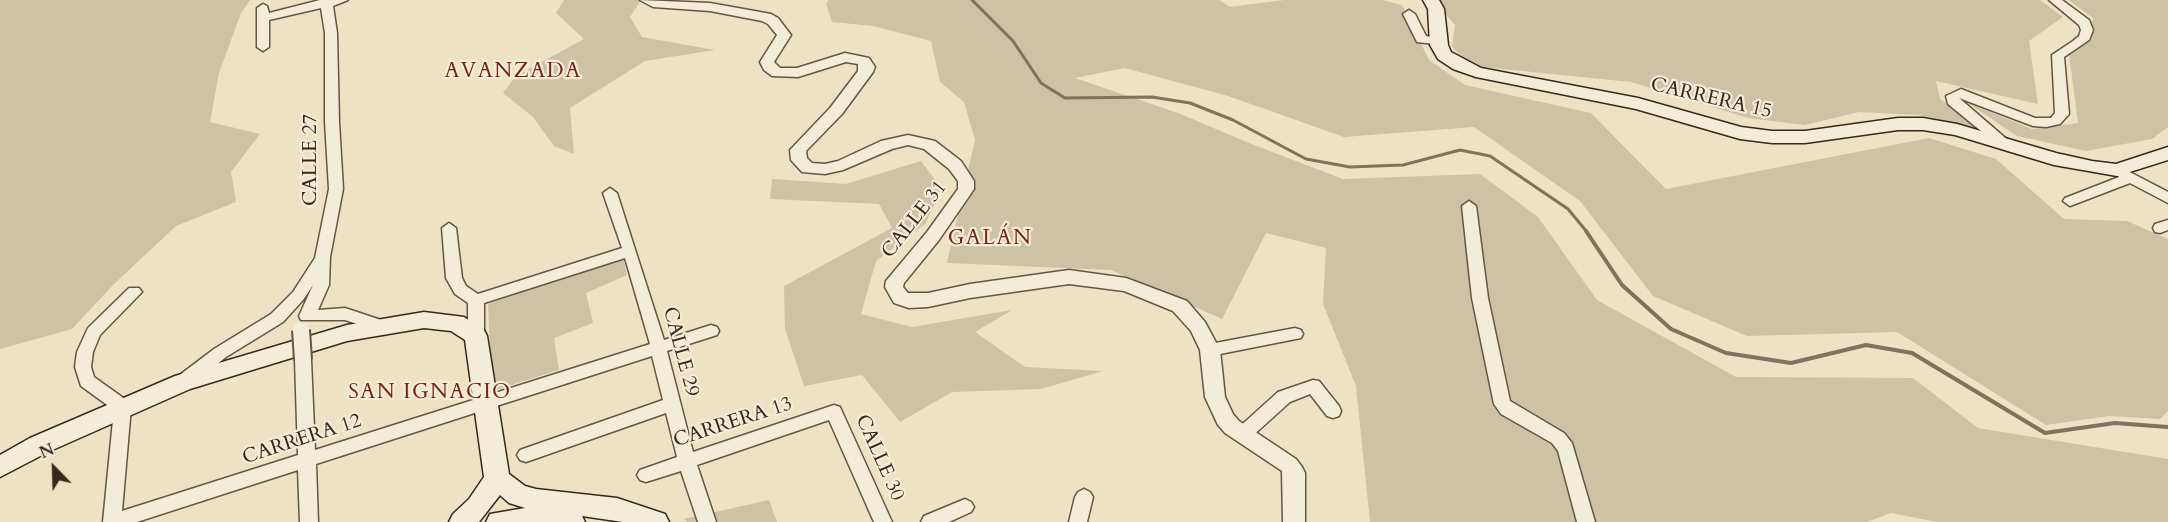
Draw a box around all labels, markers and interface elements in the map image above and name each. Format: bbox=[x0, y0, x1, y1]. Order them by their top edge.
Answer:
district label: AVANZADA bbox=[444, 59, 582, 85]
street label: CARRERA 15 bbox=[1648, 73, 1774, 125]
street label: CALLE 27 bbox=[299, 114, 323, 206]
street label: CALLE 31 bbox=[877, 176, 953, 264]
district label: GALÁN bbox=[948, 226, 1032, 252]
street label: CALLE 29 bbox=[657, 304, 703, 400]
district label: SAN IGNACIO bbox=[348, 380, 512, 406]
street label: CARRERA 13 bbox=[671, 393, 795, 453]
street label: CARRERA 12 bbox=[240, 410, 364, 470]
street label: CALLE 30 bbox=[849, 411, 909, 505]
north arrow bbox=[24, 438, 84, 498]
text: N bbox=[36, 439, 58, 464]

